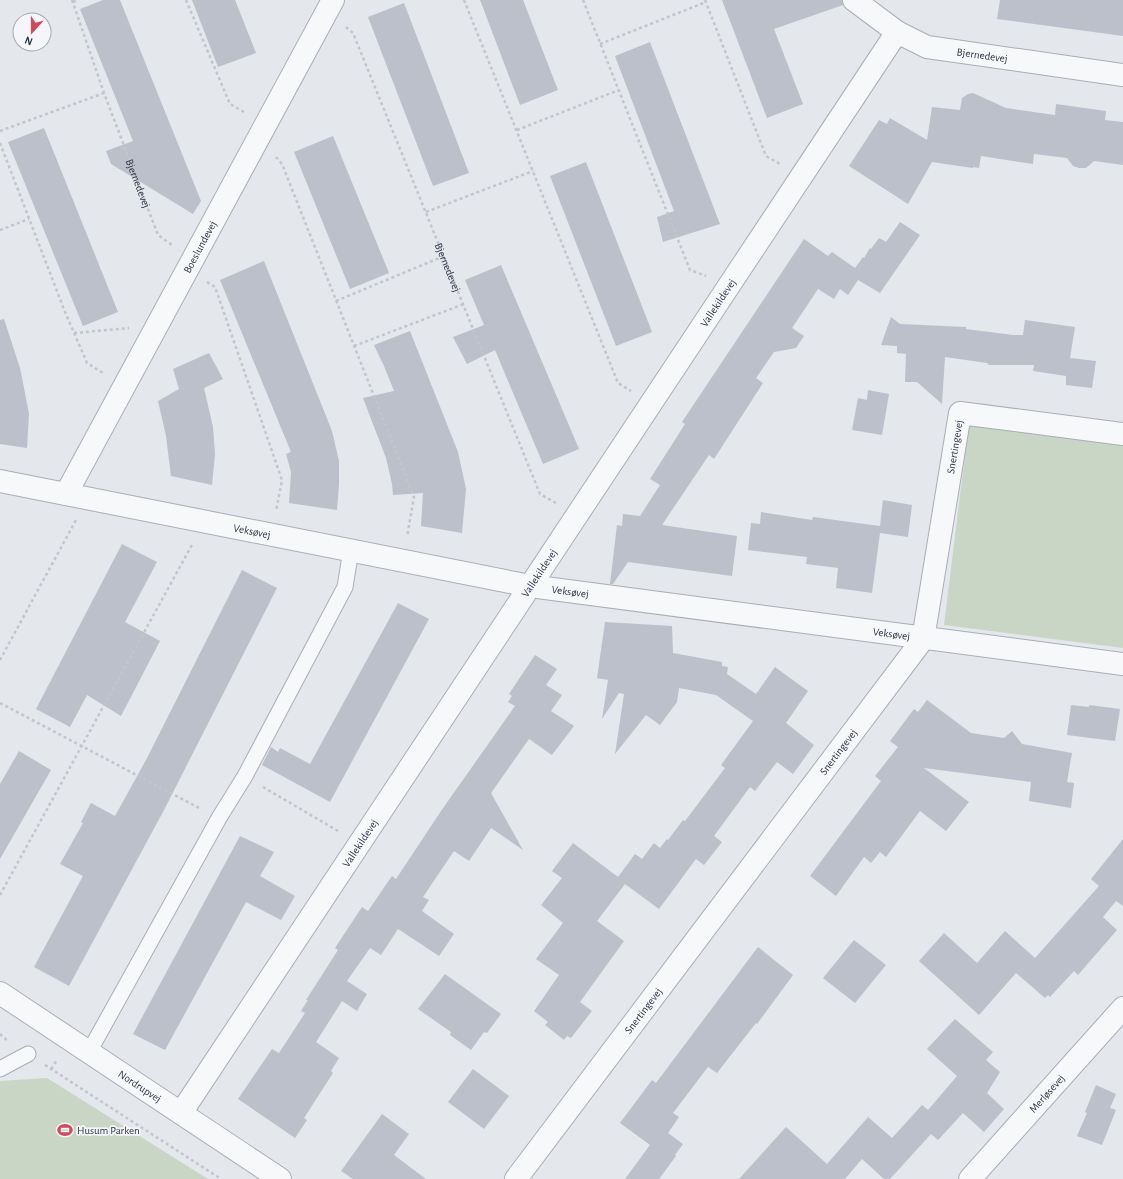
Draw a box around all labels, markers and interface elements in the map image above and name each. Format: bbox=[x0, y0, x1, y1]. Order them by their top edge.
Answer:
north arrow bbox=[12, 12, 52, 52]
text: N bbox=[23, 34, 34, 47]
street label: Bjernedevej bbox=[956, 46, 1009, 64]
street label: Bjernedevej bbox=[124, 157, 152, 210]
street label: Boeslundevej bbox=[182, 219, 219, 275]
street label: Bjernedevej bbox=[433, 241, 462, 293]
street label: Vallekildevej bbox=[698, 277, 738, 329]
street label: Snertingevej bbox=[945, 419, 965, 474]
street label: Veksøvej bbox=[232, 522, 272, 540]
street label: Vallekildevej bbox=[519, 547, 559, 599]
street label: Veksøvej bbox=[551, 584, 590, 600]
street label: Veksøvej bbox=[872, 626, 911, 642]
street label: Snertingevej bbox=[818, 727, 859, 777]
street label: Vallekildevej bbox=[341, 817, 380, 869]
street label: Snertingevej bbox=[623, 986, 664, 1036]
street label: Nordrupvej bbox=[116, 1068, 163, 1105]
street label: Merløsevej bbox=[1027, 1072, 1067, 1115]
sports icon: Husum Parken bbox=[56, 1121, 74, 1139]
place label: Husum Parken bbox=[77, 1125, 140, 1136]

